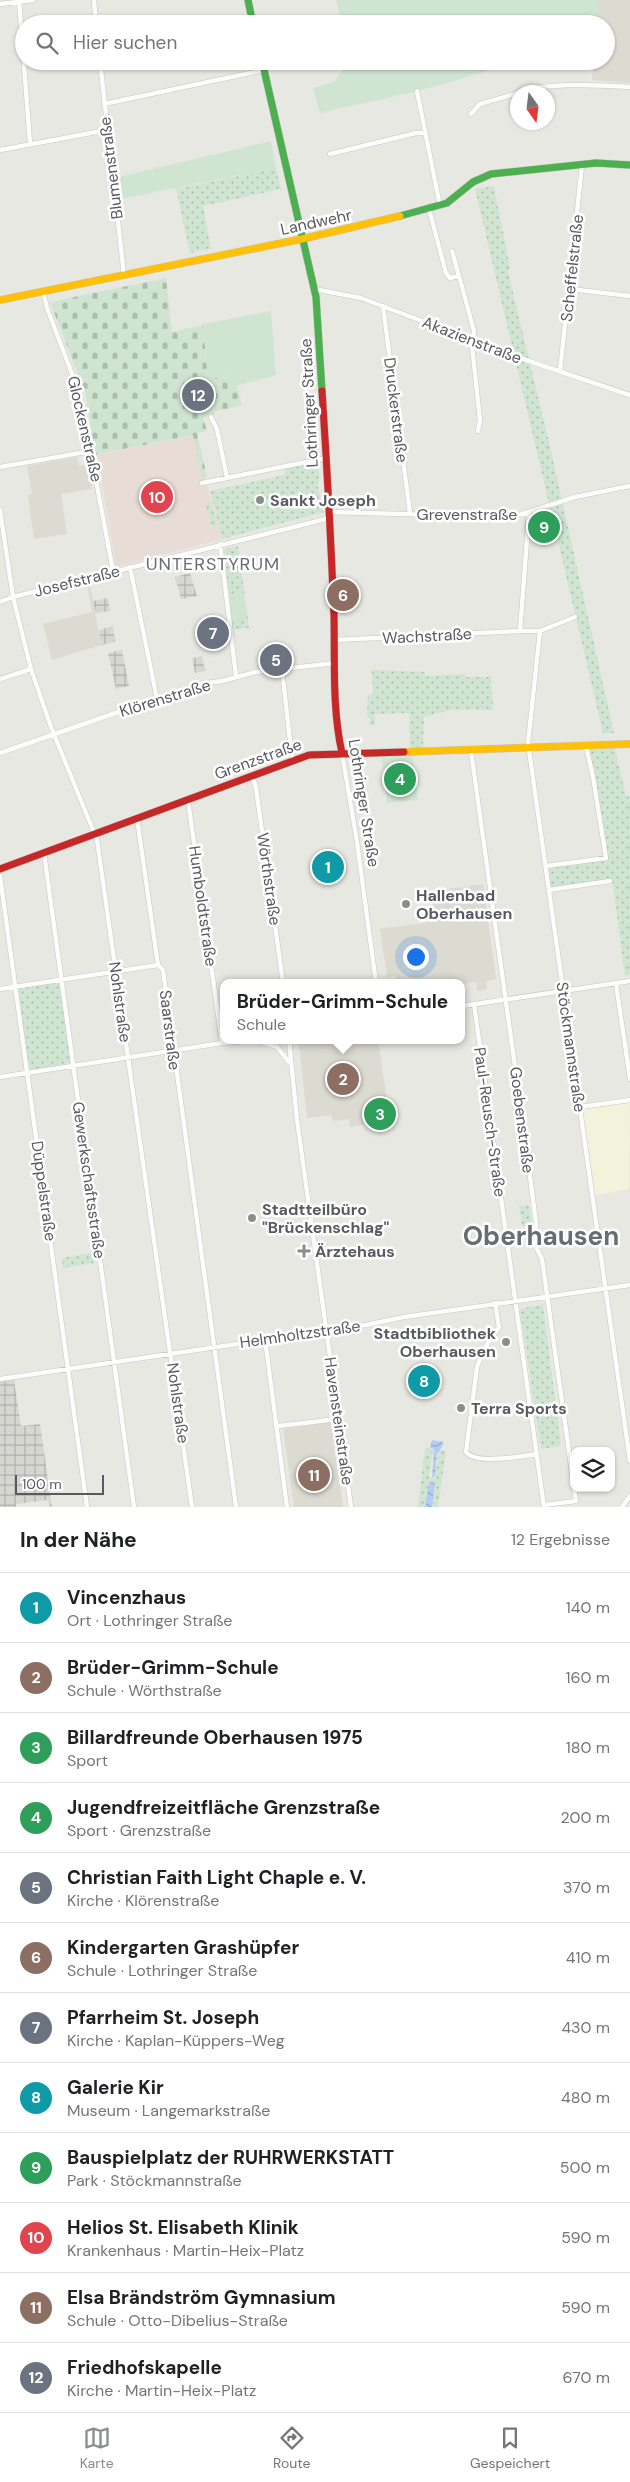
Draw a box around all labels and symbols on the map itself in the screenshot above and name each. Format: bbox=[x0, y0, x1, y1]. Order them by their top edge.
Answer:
north arrow bbox=[510, 85, 555, 130]
street label: Blumenstraße bbox=[94, 116, 128, 220]
street label: Landwehr bbox=[278, 204, 354, 240]
street label: Scheffelstraße bbox=[556, 213, 588, 323]
street label: Akazienstraße bbox=[419, 311, 525, 369]
street label: Lothringer Straße bbox=[295, 338, 323, 468]
street label: Druckerstraße bbox=[379, 356, 413, 464]
street label: Glockenstraße bbox=[63, 374, 107, 484]
pin: 12 bbox=[182, 376, 214, 414]
pin: 10 bbox=[141, 478, 173, 516]
place label: Sankt Joseph bbox=[270, 490, 376, 511]
marker: Sankt Joseph bbox=[254, 494, 266, 506]
street label: Grevenstraße bbox=[417, 504, 517, 525]
pin: 9 bbox=[528, 508, 560, 546]
district label: UNTERSTYRUM bbox=[146, 552, 280, 576]
street label: Josefstraße bbox=[32, 560, 122, 602]
pin: 6 bbox=[327, 576, 359, 614]
pin: 7 bbox=[197, 614, 229, 652]
street label: Wachstraße bbox=[382, 623, 472, 649]
pin: 5 bbox=[260, 641, 292, 679]
street label: Klörenstraße bbox=[117, 674, 213, 722]
street label: Grenzstraße bbox=[211, 734, 305, 784]
street label: Lothringer Straße bbox=[344, 738, 384, 868]
pin: 4 bbox=[384, 760, 416, 798]
street label: Wörthstraße bbox=[252, 831, 286, 927]
street label: Humboldtstraße bbox=[184, 844, 222, 968]
pin: 1 bbox=[312, 848, 344, 886]
place label: Hallenbad Oberhausen bbox=[416, 885, 512, 924]
marker: Hallenbad Oberhausen bbox=[400, 898, 412, 910]
your location bbox=[403, 944, 429, 970]
street label: Nohlstraße bbox=[104, 960, 136, 1044]
street label: Stöckmannstraße bbox=[551, 980, 591, 1114]
street label: Saarstraße bbox=[155, 989, 185, 1071]
street label: Paul-Reusch-Straße bbox=[469, 1046, 511, 1198]
pin: 2 bbox=[327, 1060, 359, 1098]
street label: Goebenstraße bbox=[505, 1066, 539, 1174]
pin: 3 bbox=[364, 1095, 396, 1133]
street label: Gewerkschaftsstraße bbox=[68, 1100, 110, 1260]
street label: Düppelstraße bbox=[27, 1140, 61, 1242]
place label: Stadtteilbüro "Brückenschlag" bbox=[262, 1199, 390, 1238]
marker: Stadtteilbüro "Brückenschlag" bbox=[246, 1212, 258, 1224]
district label: Oberhausen bbox=[463, 1219, 619, 1253]
place label: Ärztehaus bbox=[315, 1241, 395, 1262]
marker: Ärztehaus bbox=[297, 1244, 311, 1258]
street label: Helmholtzstraße bbox=[238, 1315, 362, 1353]
place label: Stadtbibliothek Oberhausen bbox=[373, 1323, 497, 1362]
marker: Stadtbibliothek Oberhausen bbox=[500, 1336, 512, 1348]
street label: Havensteinstraße bbox=[320, 1355, 358, 1487]
street label: Nohlstraße bbox=[162, 1361, 194, 1445]
pin: 8 bbox=[408, 1362, 440, 1400]
place label: Terra Sports bbox=[471, 1398, 567, 1419]
marker: Terra Sports bbox=[455, 1402, 467, 1414]
pin: 11 bbox=[298, 1456, 330, 1494]
scale bar bbox=[15, 1472, 104, 1495]

